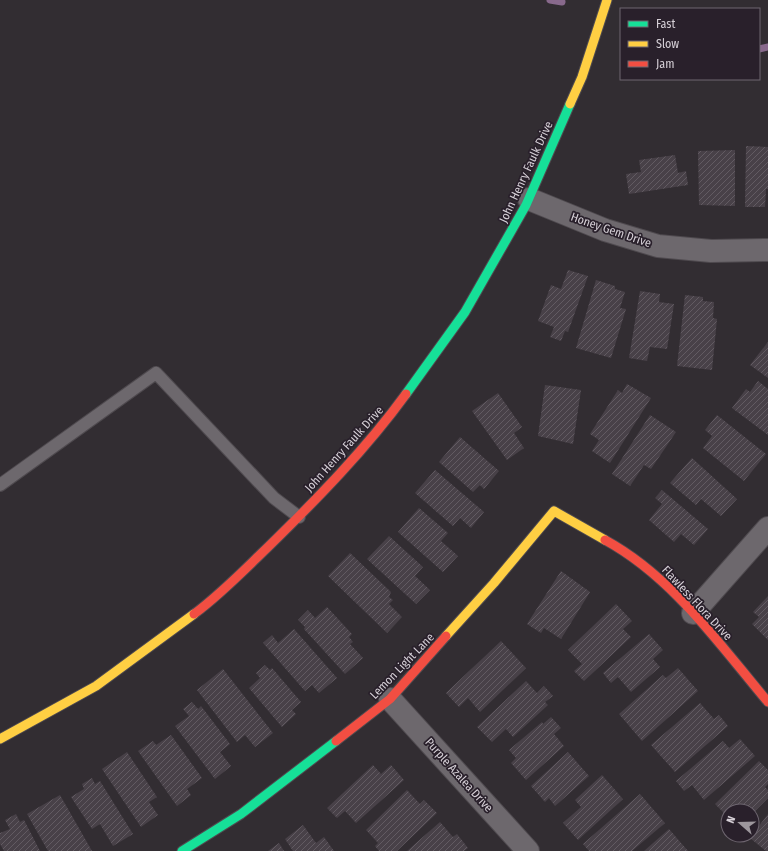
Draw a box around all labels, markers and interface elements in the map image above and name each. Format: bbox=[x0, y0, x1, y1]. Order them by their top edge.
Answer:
legend bbox=[620, 8, 760, 80]
text: Fast bbox=[656, 17, 675, 31]
text: Slow bbox=[656, 37, 679, 51]
text: Jam bbox=[656, 57, 674, 71]
street label: John Henry Faulk Drive bbox=[496, 119, 556, 225]
street label: Honey Gem Drive bbox=[569, 210, 653, 250]
street label: John Henry Faulk Drive bbox=[302, 403, 386, 495]
street label: Flawless Flora Drive bbox=[659, 563, 735, 643]
street label: Lemon Light Lane bbox=[367, 630, 437, 702]
street label: Purple Azalea Drive bbox=[422, 735, 496, 815]
north arrow bbox=[720, 803, 760, 843]
text: N bbox=[724, 814, 738, 825]

